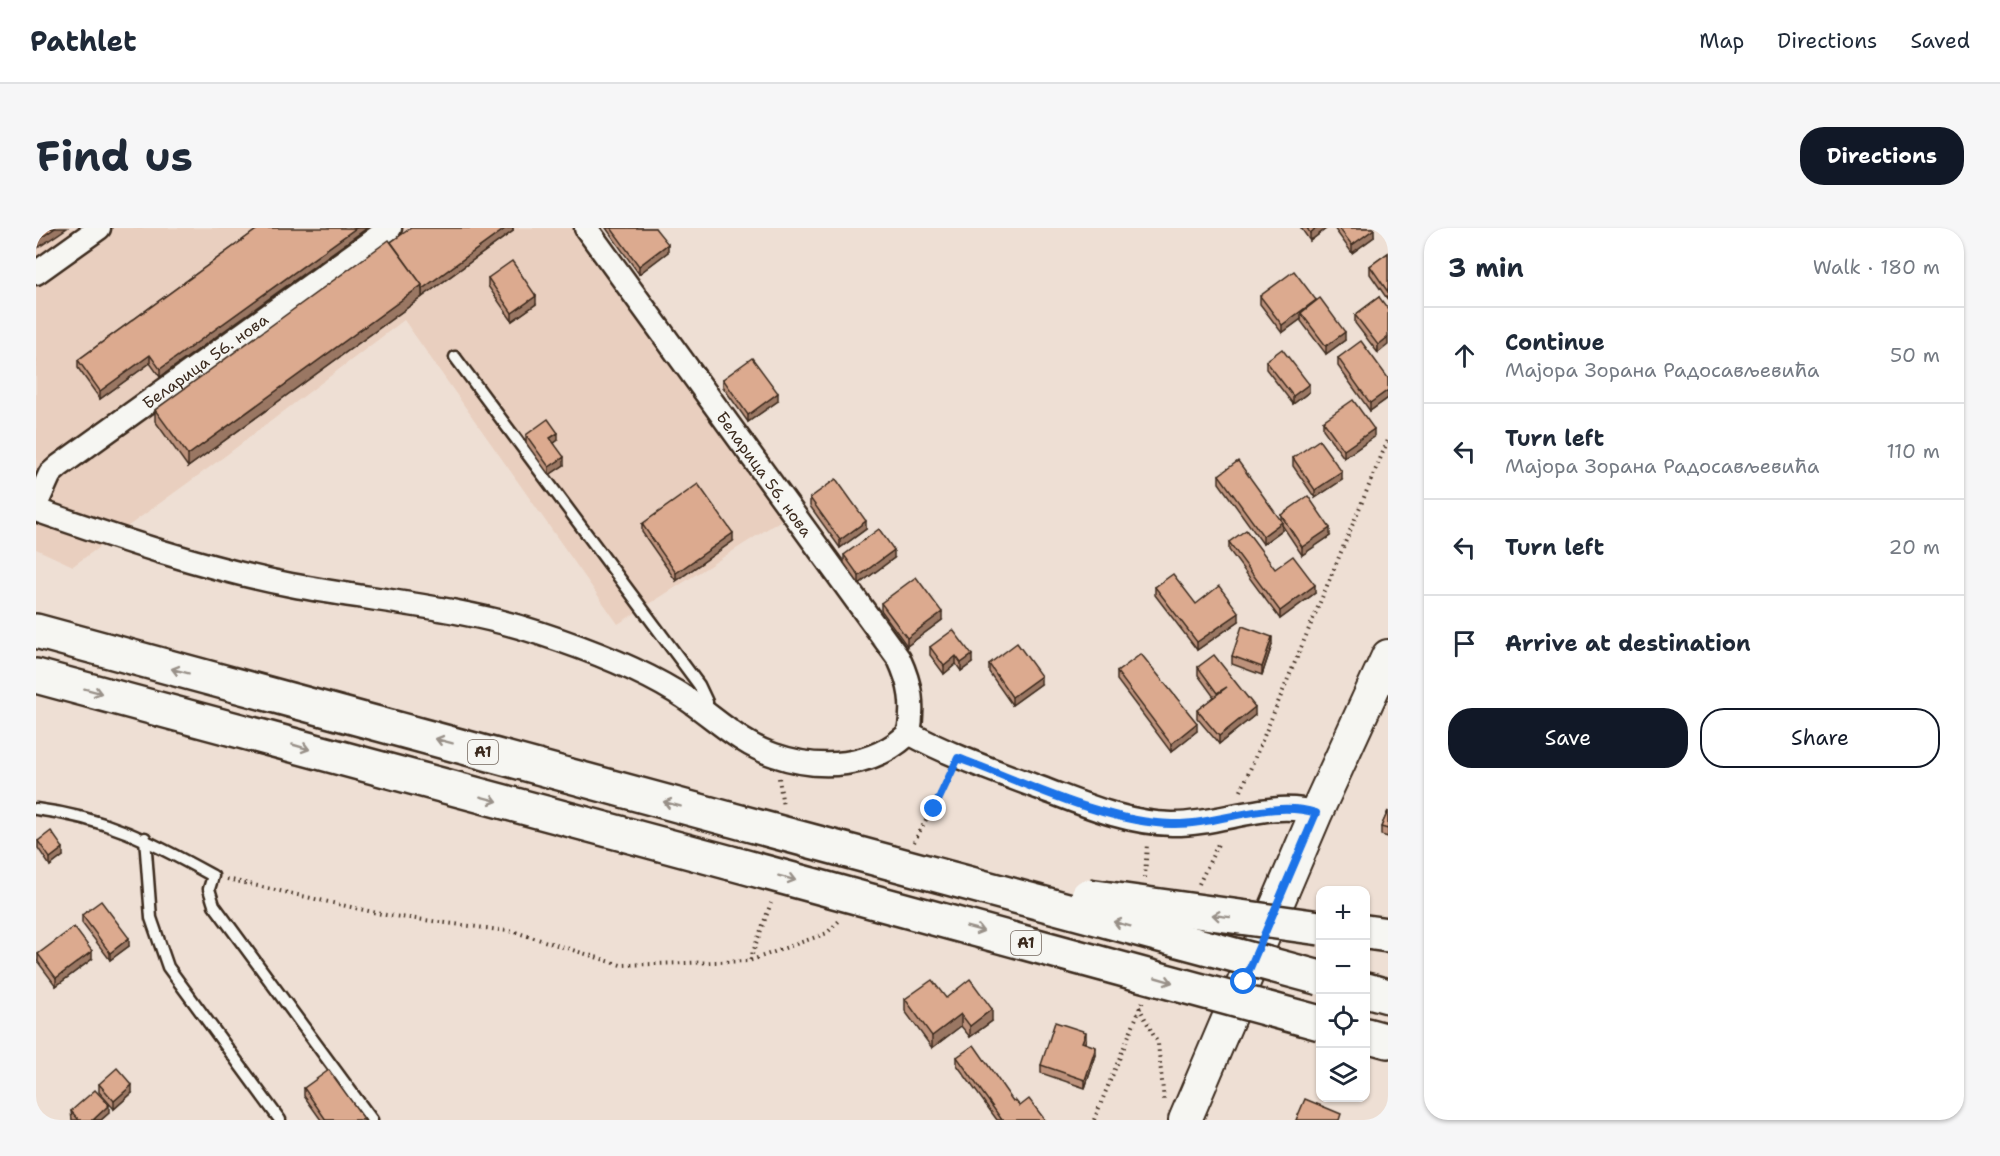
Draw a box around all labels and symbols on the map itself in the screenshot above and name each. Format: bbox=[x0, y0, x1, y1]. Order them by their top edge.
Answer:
street label: Беларица 56. нова bbox=[138, 309, 272, 414]
street label: Беларица 56. нова bbox=[712, 407, 817, 541]
one-way arrow bbox=[171, 664, 190, 676]
one-way arrow bbox=[83, 685, 102, 697]
one-way arrow bbox=[435, 735, 454, 747]
road number: A1 bbox=[468, 740, 498, 764]
one-way arrow bbox=[291, 742, 310, 753]
one-way arrow bbox=[479, 794, 498, 805]
route end bbox=[920, 795, 946, 821]
one-way arrow bbox=[663, 797, 682, 809]
one-way arrow bbox=[777, 873, 796, 885]
one-way arrow bbox=[1211, 910, 1231, 921]
one-way arrow bbox=[1113, 918, 1132, 929]
one-way arrow bbox=[966, 924, 985, 936]
road number: A1 bbox=[1011, 931, 1041, 955]
route start bbox=[1230, 968, 1256, 994]
one-way arrow bbox=[1154, 975, 1173, 986]

